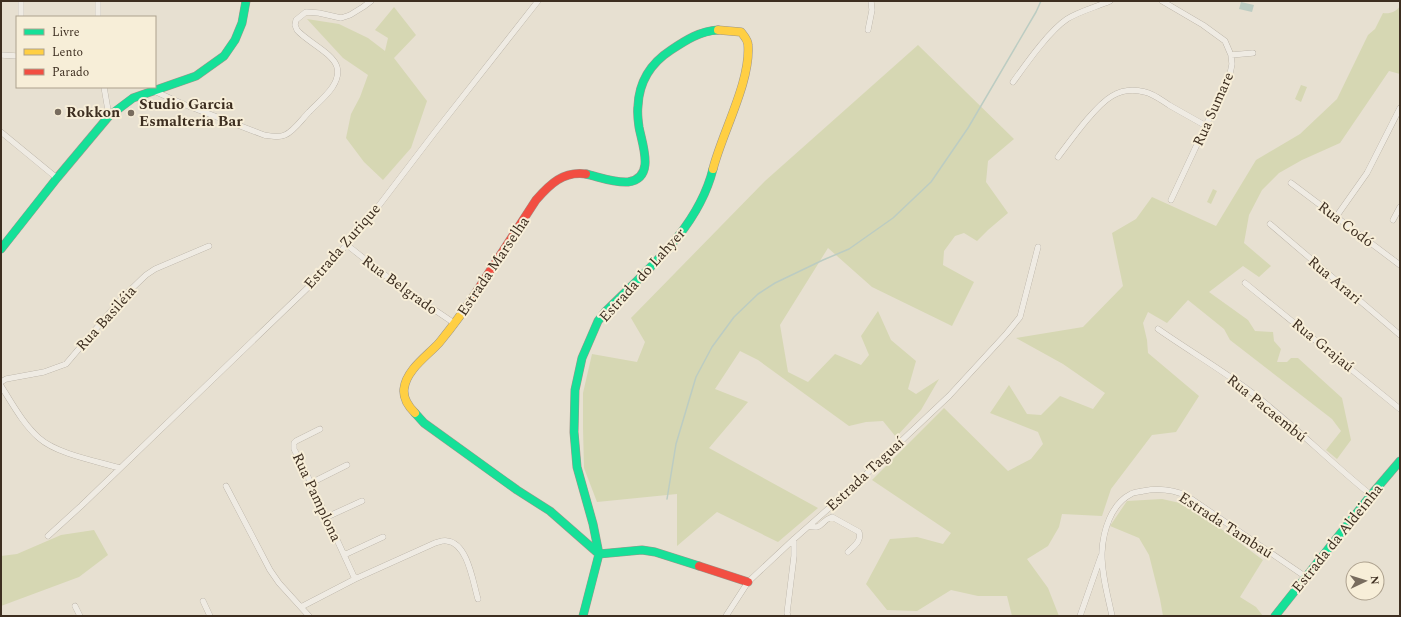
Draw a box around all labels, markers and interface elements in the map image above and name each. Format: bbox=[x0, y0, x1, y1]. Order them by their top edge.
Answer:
legend bbox=[16, 16, 156, 88]
text: Livre bbox=[52, 23, 80, 42]
text: Lento bbox=[52, 43, 83, 62]
text: Parado bbox=[52, 63, 89, 82]
street label: Rua Sumare bbox=[1187, 68, 1240, 150]
place label: Studio Garcia Esmalteria Bar bbox=[139, 93, 243, 133]
place label: Rokkon bbox=[66, 101, 120, 124]
marker: Rokkon bbox=[53, 107, 63, 117]
marker: Studio Garcia Esmalteria Bar bbox=[126, 108, 136, 118]
street label: Rua Codó bbox=[1313, 196, 1379, 253]
street label: Estrada Zurique bbox=[299, 198, 386, 294]
street label: Estrada Marselha bbox=[451, 211, 536, 321]
street label: Estrada do Lahyer bbox=[594, 223, 691, 328]
street label: Rua Belgrado bbox=[357, 250, 442, 321]
street label: Rua Arari bbox=[1302, 251, 1367, 310]
street label: Rua Basiléia bbox=[71, 280, 143, 356]
street label: Rua Grajaú bbox=[1286, 313, 1359, 378]
street label: Rua Pacaembú bbox=[1222, 369, 1312, 448]
street label: Estrada Taguaí bbox=[821, 431, 911, 517]
street label: Rua Pamplona bbox=[286, 449, 348, 546]
street label: Estrada da Aldeinha bbox=[1286, 478, 1389, 598]
street label: Estrada Tambaú bbox=[1174, 486, 1277, 565]
north arrow bbox=[1345, 561, 1385, 601]
text: N bbox=[1366, 575, 1383, 585]

